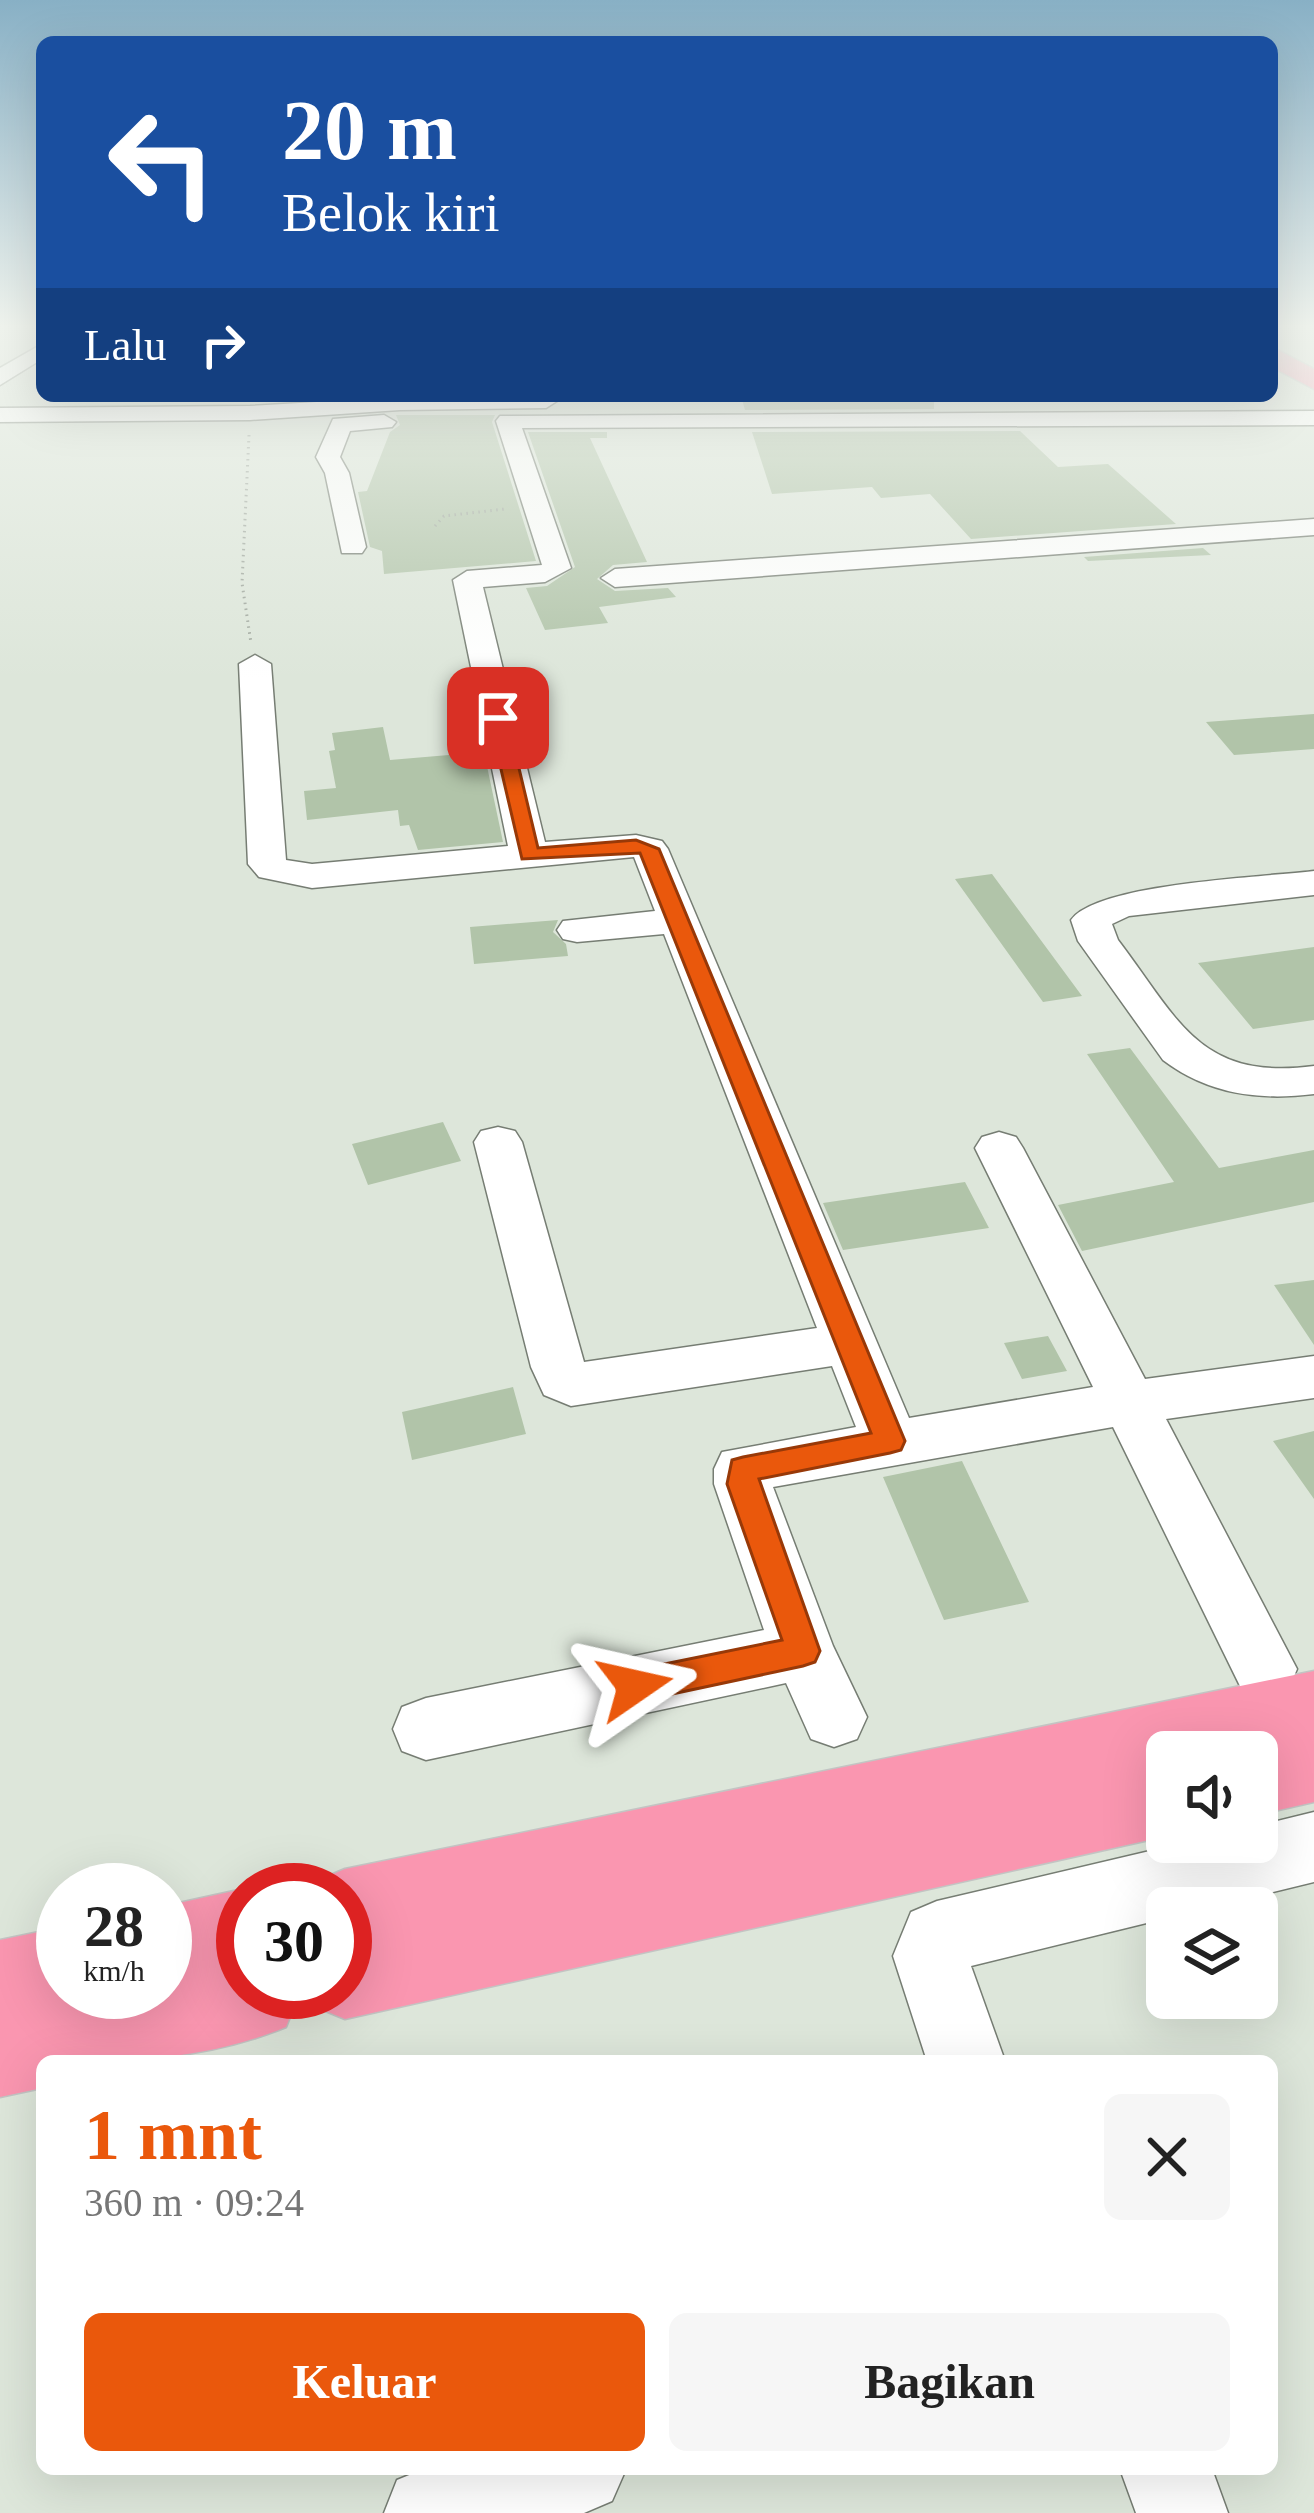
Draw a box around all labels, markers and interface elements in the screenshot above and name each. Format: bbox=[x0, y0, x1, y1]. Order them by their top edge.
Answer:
icon: left bbox=[84, 84, 240, 240]
text: 20 m bbox=[282, 84, 457, 177]
text: Belok kiri bbox=[282, 183, 499, 243]
icon: right bbox=[190, 312, 256, 378]
text: Lalu bbox=[84, 320, 166, 370]
pin bbox=[447, 667, 549, 769]
icon: arrive bbox=[465, 685, 531, 751]
position arrow bbox=[572, 1623, 698, 1749]
map controls bbox=[1146, 1731, 1278, 2019]
button: sound bbox=[1146, 1731, 1278, 1863]
speed limit sign: 30 bbox=[216, 1863, 372, 2019]
button: layers bbox=[1146, 1887, 1278, 2019]
text: 28 bbox=[84, 1893, 144, 1959]
text: km/h bbox=[83, 1954, 145, 1987]
button: close bbox=[1104, 2094, 1230, 2220]
text: 1 mnt bbox=[84, 2095, 262, 2175]
text: 360 m · 09:24 bbox=[84, 2181, 304, 2224]
button: Keluar bbox=[84, 2313, 645, 2451]
button: Bagikan bbox=[669, 2313, 1230, 2451]

